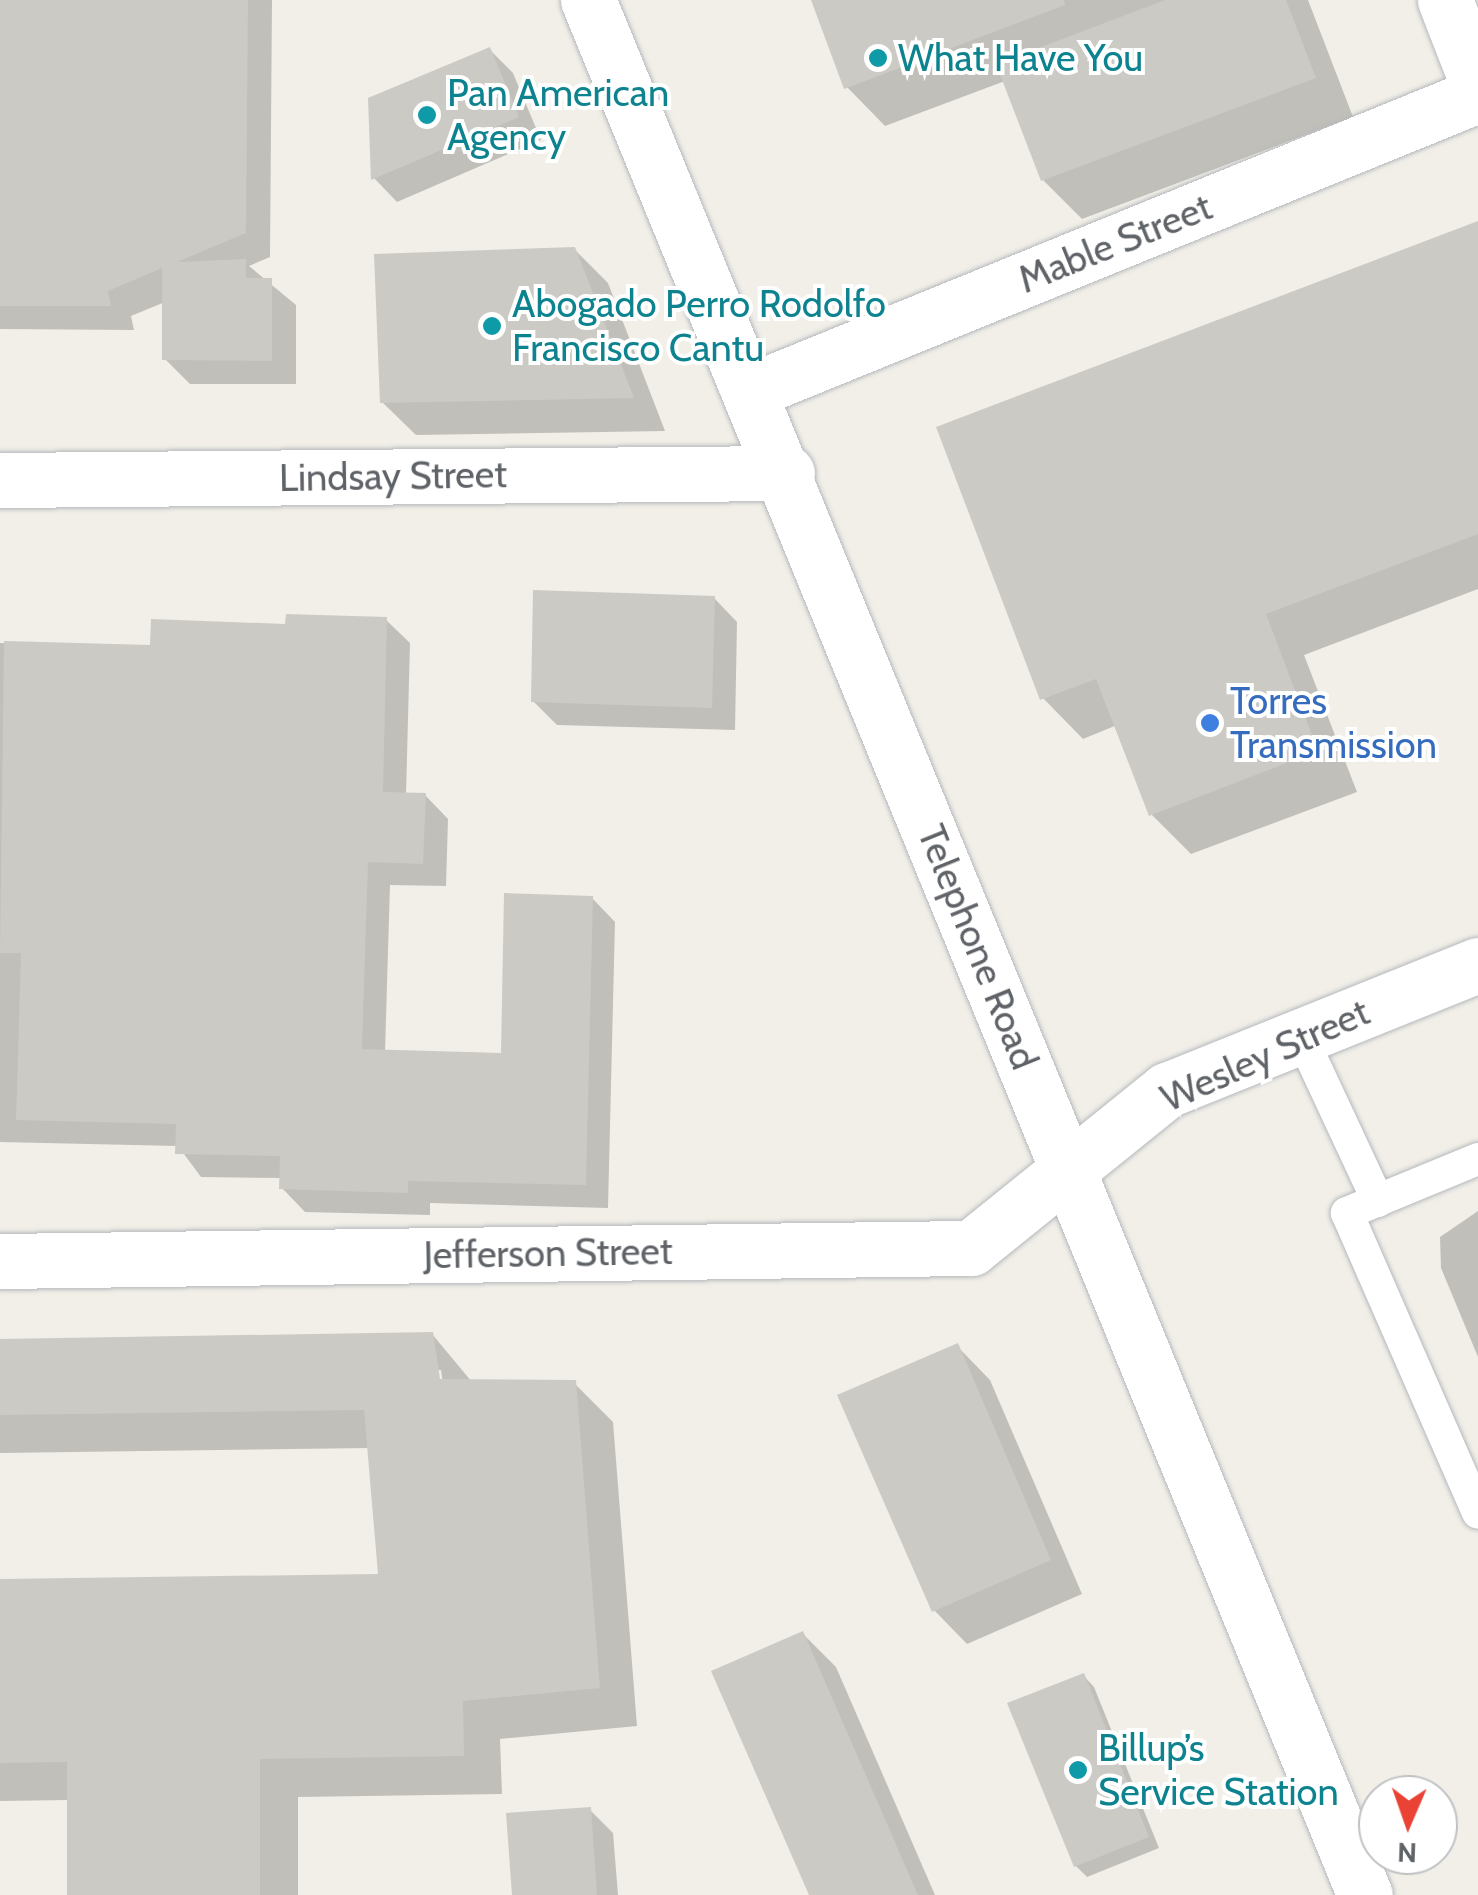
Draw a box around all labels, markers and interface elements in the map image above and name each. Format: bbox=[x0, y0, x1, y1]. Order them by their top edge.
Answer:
place label: What Have You bbox=[898, 35, 1143, 81]
marker: What Have You bbox=[867, 47, 889, 69]
place label: Pan American Agency bbox=[447, 70, 669, 160]
marker: Pan American Agency bbox=[416, 104, 438, 126]
street label: Mable Street bbox=[1012, 184, 1218, 302]
place label: Abogado Perro Rodolfo Francisco Cantu bbox=[512, 281, 886, 370]
marker: Abogado Perro Rodolfo Francisco Cantu bbox=[481, 315, 503, 337]
street label: Lindsay Street bbox=[279, 451, 507, 501]
place label: Torres Transmission bbox=[1230, 678, 1437, 768]
marker: Torres Transmission bbox=[1199, 712, 1221, 734]
street label: Telephone Road bbox=[908, 818, 1048, 1076]
street label: Wesley Street bbox=[1154, 989, 1376, 1121]
street label: Jefferson Street bbox=[423, 1228, 673, 1278]
place label: Billup’s Service Station bbox=[1098, 1725, 1339, 1815]
marker: Billup’s Service Station bbox=[1067, 1759, 1089, 1781]
north arrow bbox=[1358, 1775, 1458, 1875]
text: N bbox=[1397, 1836, 1418, 1870]

